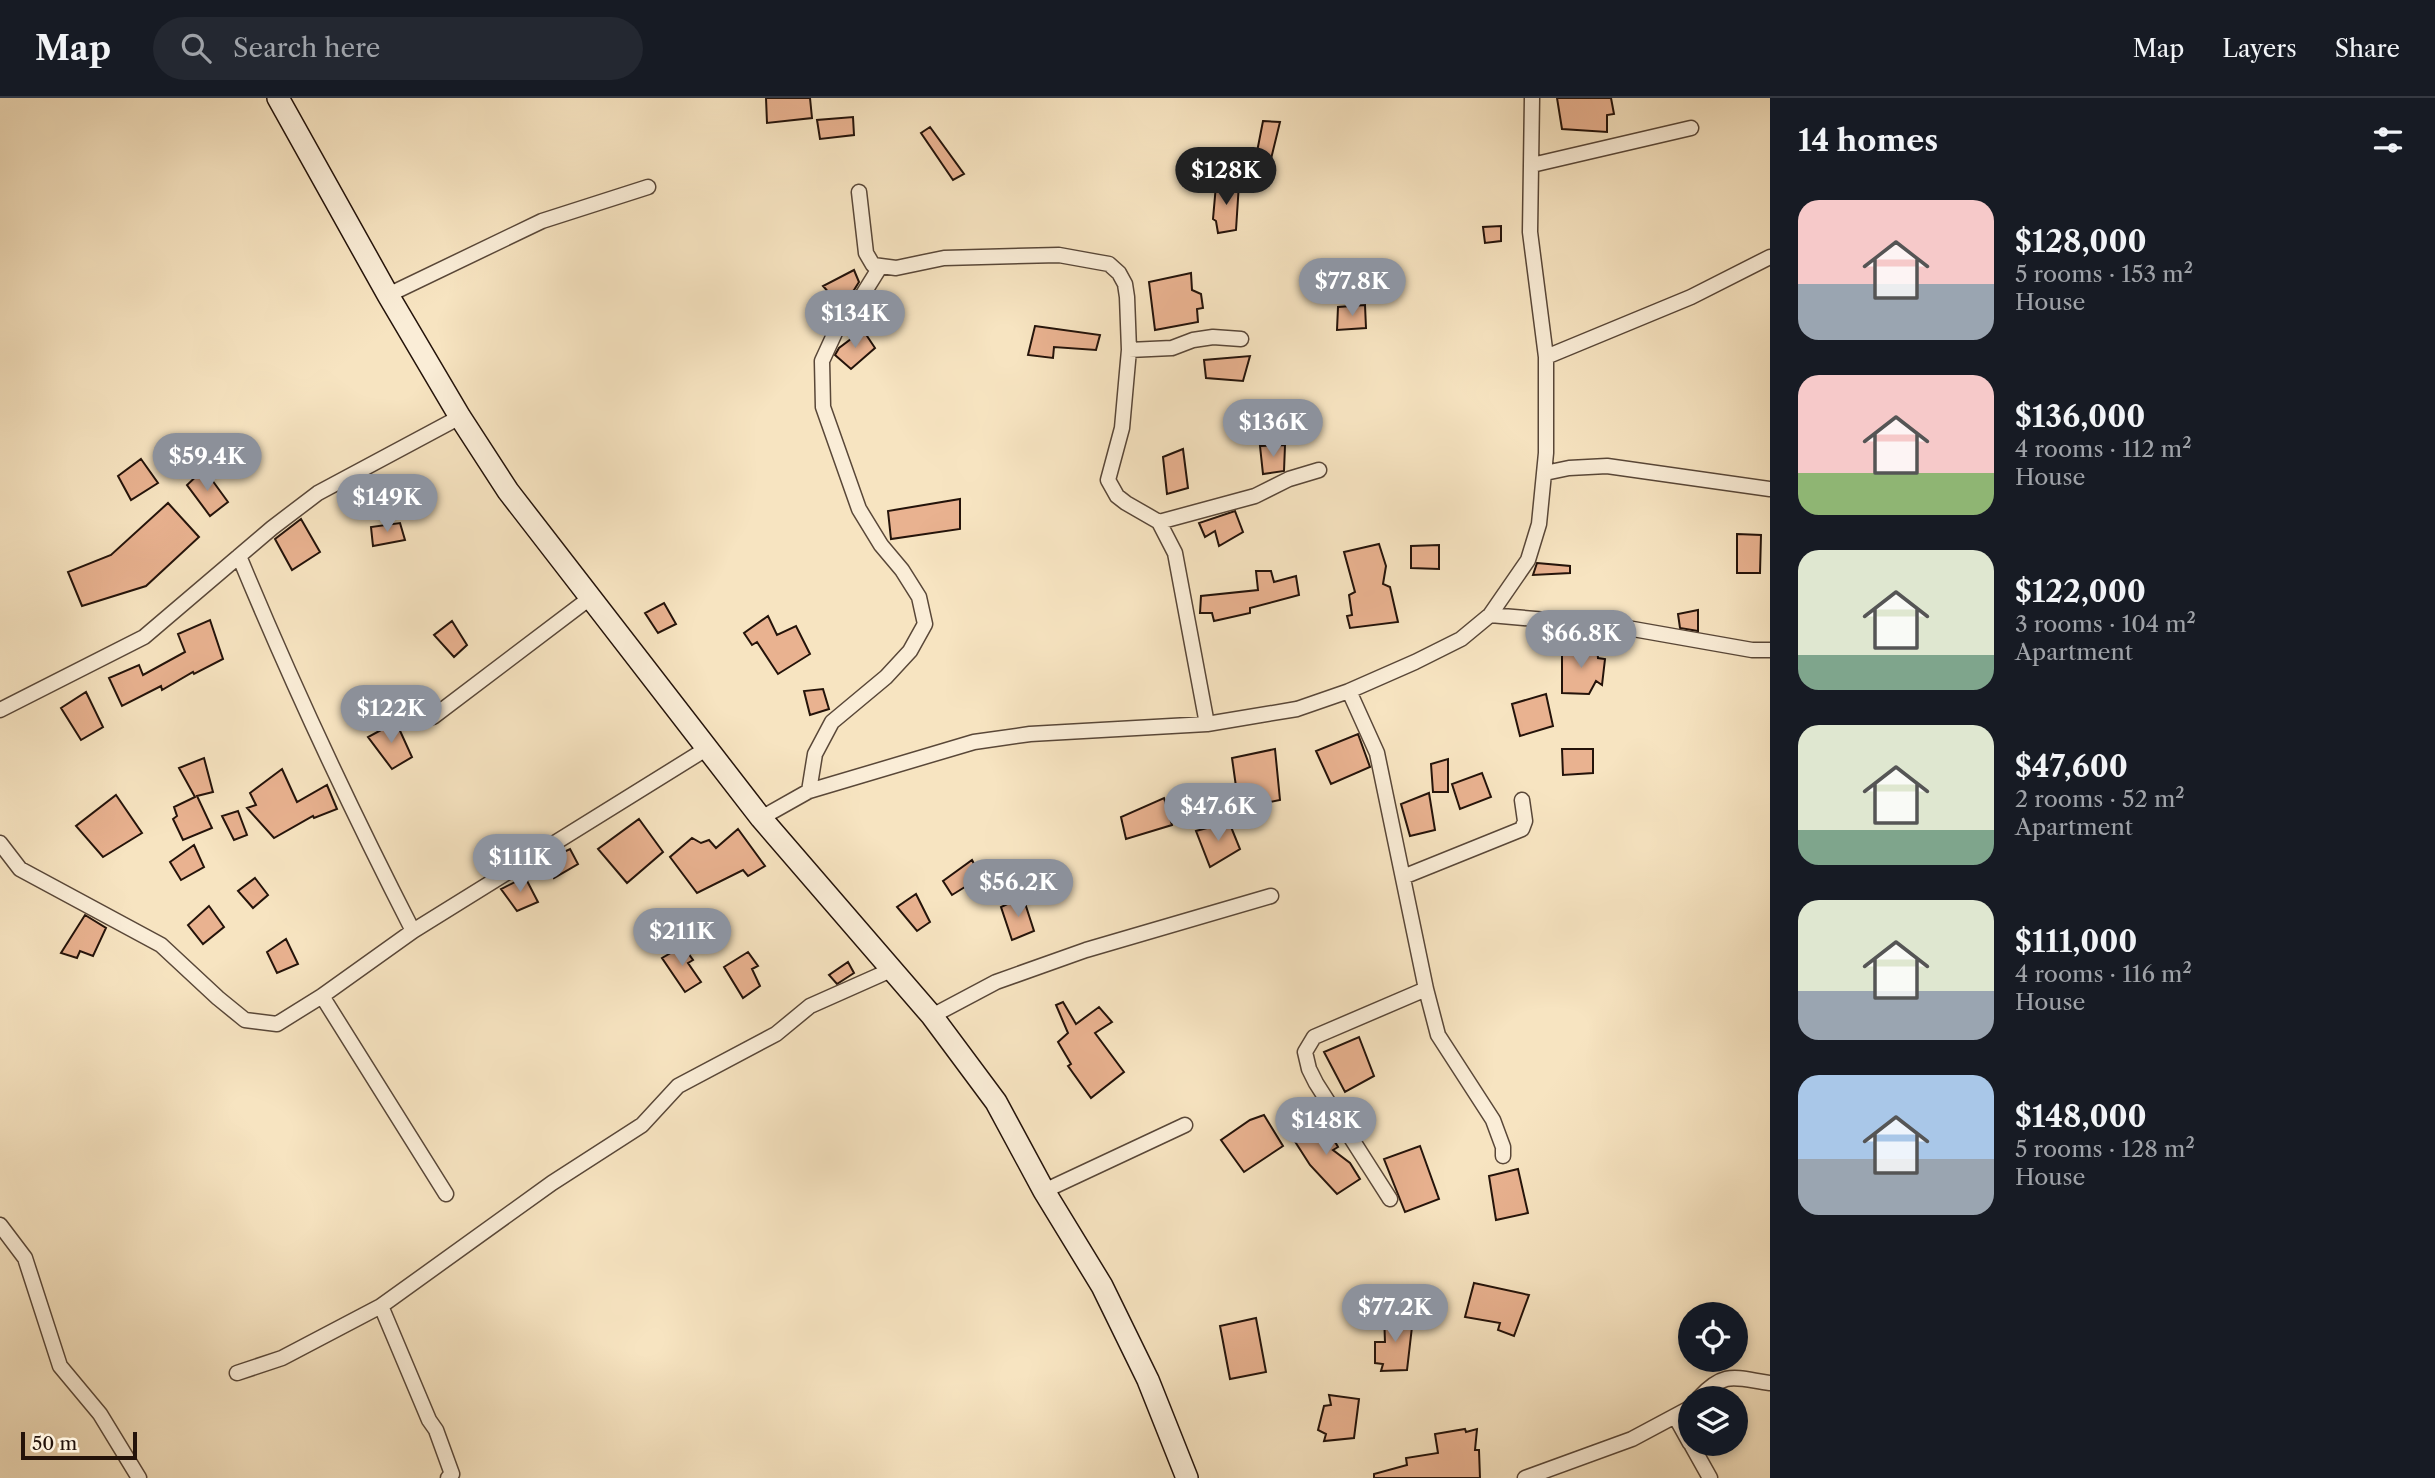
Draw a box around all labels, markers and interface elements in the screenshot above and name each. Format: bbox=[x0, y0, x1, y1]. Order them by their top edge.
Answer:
search box bbox=[153, 17, 643, 80]
text: Map bbox=[35, 28, 111, 69]
icon: search bbox=[177, 29, 215, 67]
text: Search here bbox=[233, 32, 380, 64]
text: Map bbox=[2133, 34, 2184, 63]
text: Layers bbox=[2222, 34, 2297, 63]
text: Share bbox=[2335, 34, 2400, 63]
icon: filters bbox=[2369, 121, 2407, 159]
text: 14 homes bbox=[1798, 122, 1938, 159]
pin: $128K bbox=[1177, 148, 1275, 207]
text: $128K bbox=[1191, 156, 1261, 184]
text: $128,000 bbox=[2015, 223, 2147, 260]
icon: home bbox=[1854, 228, 1938, 312]
pin: $77.8K bbox=[1295, 258, 1409, 318]
text: 5 rooms · 153 m² bbox=[2015, 260, 2193, 288]
text: $77.8K bbox=[1315, 267, 1389, 295]
text: House bbox=[2015, 288, 2085, 316]
pin: $134K bbox=[806, 290, 904, 350]
text: $134K bbox=[821, 299, 889, 327]
text: $136,000 bbox=[2015, 398, 2145, 435]
pin: $136K bbox=[1224, 400, 1322, 459]
icon: home bbox=[1854, 403, 1938, 487]
text: $136K bbox=[1239, 408, 1307, 436]
pin: $59.4K bbox=[150, 434, 264, 493]
text: 4 rooms · 112 m² bbox=[2015, 435, 2192, 463]
text: $59.4K bbox=[169, 442, 245, 470]
text: House bbox=[2015, 463, 2085, 491]
pin: $149K bbox=[338, 474, 436, 534]
text: $149K bbox=[353, 483, 421, 511]
text: $122,000 bbox=[2015, 573, 2146, 610]
icon: home bbox=[1854, 578, 1938, 662]
pin: $66.8K bbox=[1524, 610, 1638, 670]
text: 3 rooms · 104 m² bbox=[2015, 610, 2196, 638]
text: $66.8K bbox=[1541, 619, 1621, 647]
text: Apartment bbox=[2015, 638, 2133, 666]
pin: $122K bbox=[342, 686, 440, 745]
text: $122K bbox=[357, 694, 425, 722]
text: $47,600 bbox=[2015, 748, 2128, 785]
icon: home bbox=[1854, 753, 1938, 837]
pin: $47.6K bbox=[1161, 784, 1275, 843]
text: 2 rooms · 52 m² bbox=[2015, 785, 2185, 813]
text: $47.6K bbox=[1180, 792, 1256, 820]
text: Apartment bbox=[2015, 813, 2133, 841]
pin: $111K bbox=[471, 834, 569, 894]
text: $111K bbox=[489, 843, 551, 871]
pin: $56.2K bbox=[961, 860, 1075, 919]
text: $56.2K bbox=[979, 868, 1057, 896]
pin: $211K bbox=[633, 908, 731, 968]
text: $211K bbox=[649, 917, 715, 945]
text: $111,000 bbox=[2015, 923, 2137, 960]
icon: home bbox=[1854, 928, 1938, 1012]
text: 4 rooms · 116 m² bbox=[2015, 960, 2192, 988]
text: House bbox=[2015, 988, 2085, 1016]
pin: $148K bbox=[1277, 1098, 1375, 1157]
text: $148,000 bbox=[2015, 1098, 2147, 1135]
icon: home bbox=[1854, 1103, 1938, 1187]
text: $148K bbox=[1291, 1106, 1361, 1134]
text: 5 rooms · 128 m² bbox=[2015, 1135, 2195, 1163]
text: House bbox=[2015, 1163, 2085, 1191]
pin: $77.2K bbox=[1338, 1284, 1452, 1344]
text: $77.2K bbox=[1358, 1293, 1432, 1321]
map controls bbox=[1678, 1302, 1748, 1456]
button: locate bbox=[1678, 1302, 1748, 1372]
button: layers bbox=[1678, 1386, 1748, 1456]
scale bar bbox=[21, 1429, 136, 1461]
text: 50 m bbox=[32, 1432, 77, 1455]

